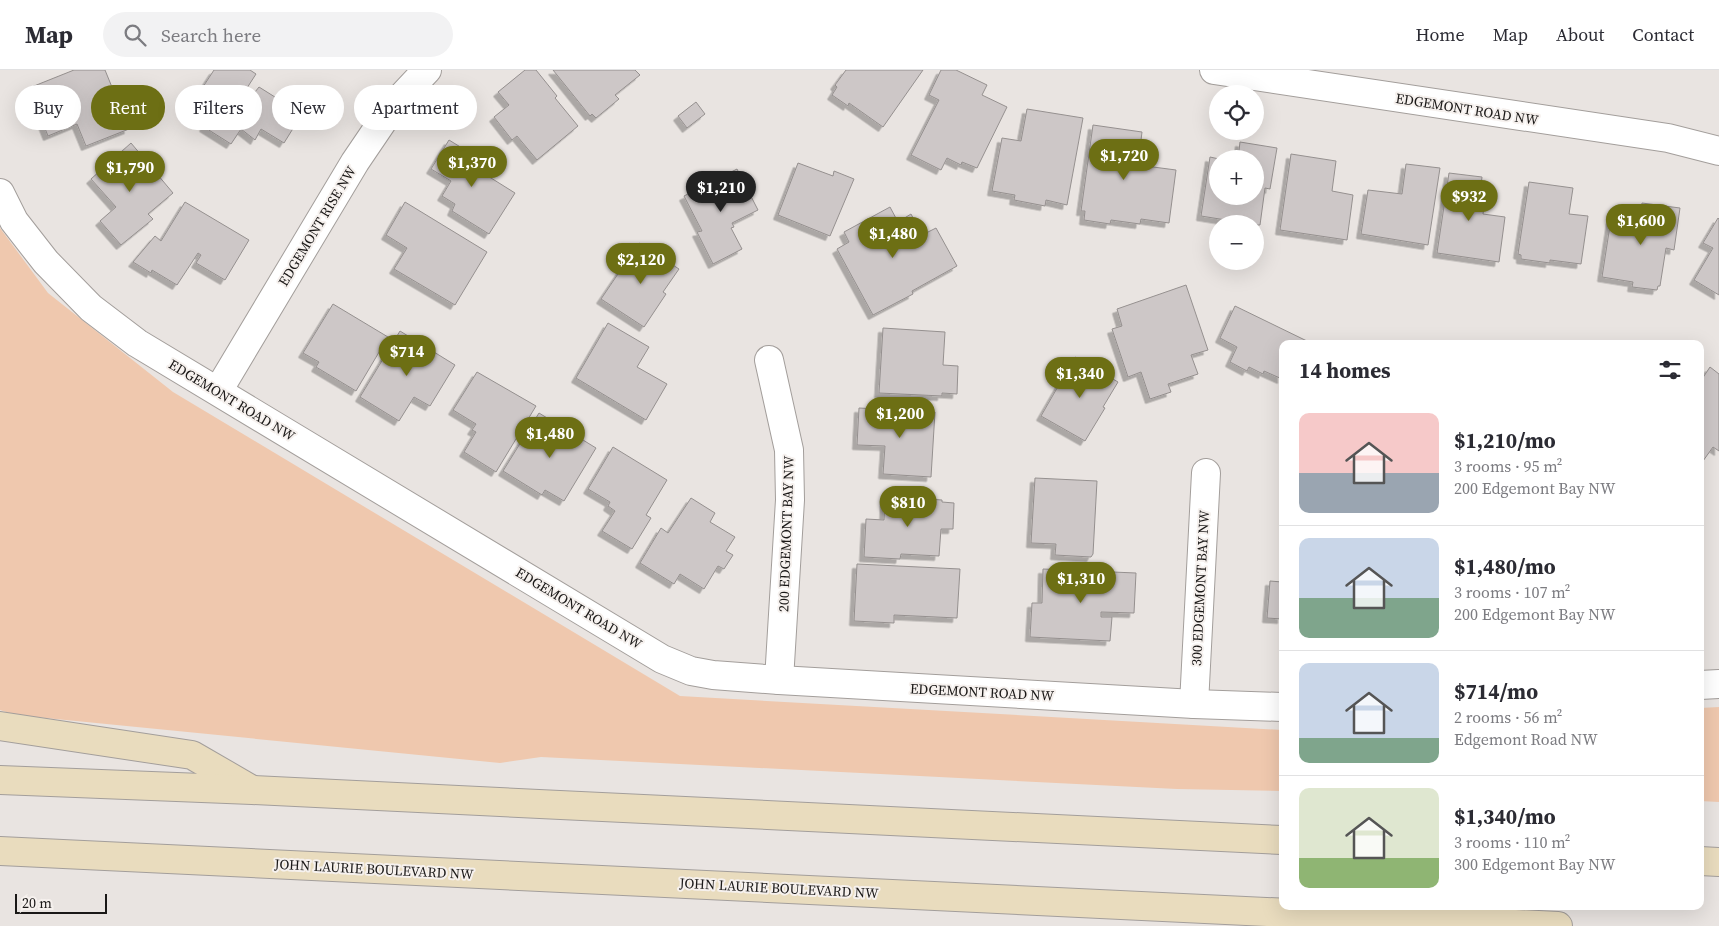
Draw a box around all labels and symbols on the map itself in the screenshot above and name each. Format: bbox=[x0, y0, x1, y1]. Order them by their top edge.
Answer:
street label: EDGEMONT ROAD NW bbox=[1394, 88, 1540, 130]
pin: $1,720 bbox=[1083, 138, 1165, 181]
pin: $1,370 bbox=[431, 146, 513, 188]
pin: $1,790 bbox=[89, 150, 171, 193]
street label: EDGEMONT RISE NW bbox=[273, 162, 361, 290]
pin: $1,210 bbox=[680, 170, 762, 213]
pin: $932 bbox=[1439, 180, 1499, 222]
pin: $1,600 bbox=[1600, 204, 1682, 246]
pin: $1,480 bbox=[852, 216, 934, 259]
pin: $2,120 bbox=[600, 242, 682, 285]
pin: $714 bbox=[377, 334, 437, 377]
street label: EDGEMONT ROAD NW bbox=[165, 354, 299, 446]
pin: $1,340 bbox=[1039, 356, 1121, 399]
pin: $1,200 bbox=[859, 396, 941, 439]
pin: $1,480 bbox=[509, 416, 591, 459]
street label: 200 EDGEMONT BAY NW bbox=[773, 455, 799, 612]
pin: $810 bbox=[878, 486, 938, 528]
street label: 300 EDGEMONT BAY NW bbox=[1186, 509, 1214, 667]
street label: EDGEMONT ROAD NW bbox=[512, 562, 646, 654]
pin: $1,310 bbox=[1040, 562, 1122, 604]
street label: EDGEMONT ROAD NW bbox=[909, 678, 1055, 706]
street label: JOHN LAURIE BOULEVARD NW bbox=[273, 854, 475, 884]
street label: JOHN LAURIE BOULEVARD NW bbox=[678, 873, 880, 903]
scale bar bbox=[15, 891, 108, 914]

